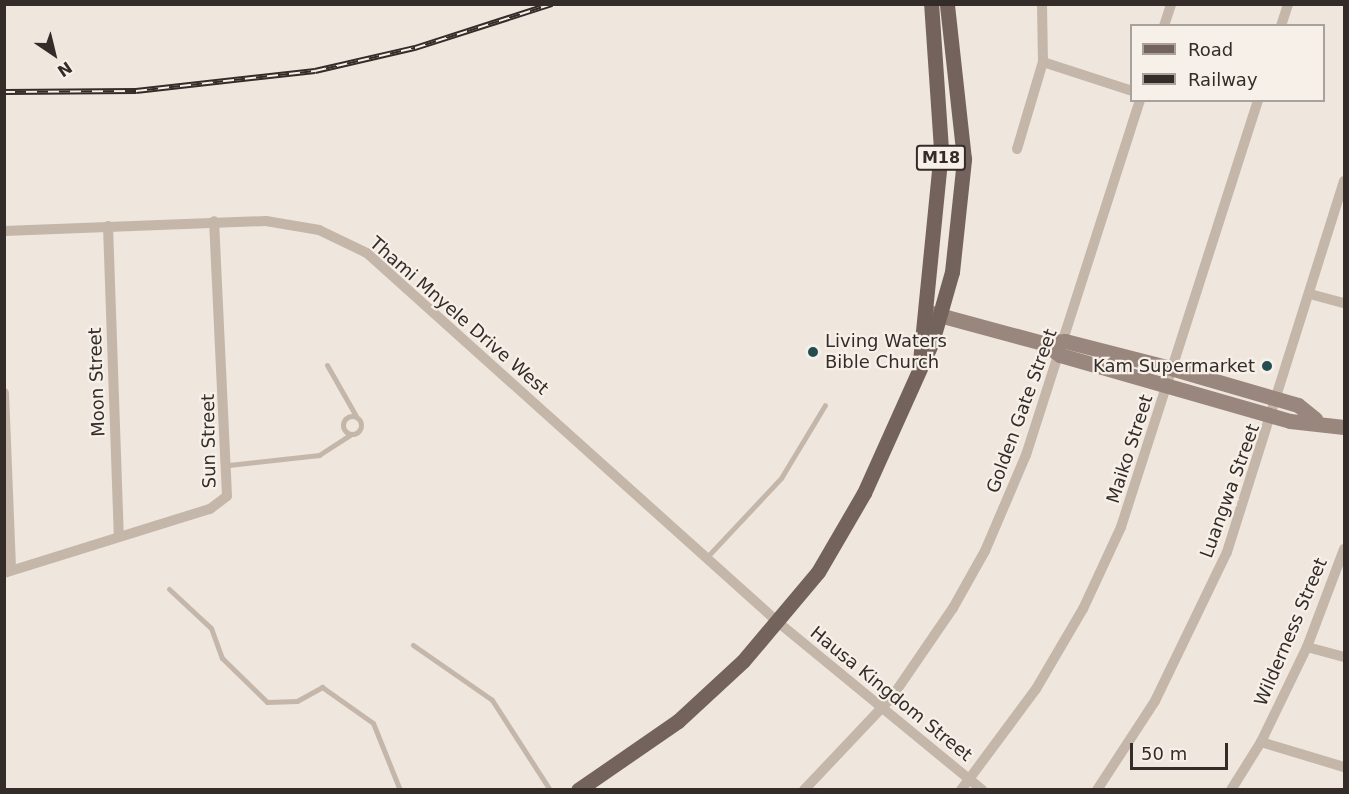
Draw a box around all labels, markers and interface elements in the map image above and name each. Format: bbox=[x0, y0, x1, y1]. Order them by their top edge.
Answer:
north arrow bbox=[24, 24, 84, 84]
legend bbox=[1130, 24, 1325, 102]
text: Road bbox=[1188, 39, 1233, 60]
text: N bbox=[54, 58, 76, 81]
text: Railway bbox=[1188, 69, 1258, 90]
road number: M18 bbox=[916, 145, 966, 171]
street label: Thami Mnyele Drive West bbox=[365, 232, 553, 400]
street label: Golden Gate Street bbox=[982, 326, 1062, 496]
street label: Moon Street bbox=[84, 327, 110, 437]
place label: Living Waters Bible Church bbox=[825, 331, 947, 374]
marker: Living Waters Bible Church bbox=[806, 345, 820, 359]
place label: Kam Supermarket bbox=[1093, 355, 1255, 377]
marker: Kam Supermarket bbox=[1260, 359, 1274, 373]
street label: Maiko Street bbox=[1102, 392, 1158, 506]
street label: Sun Street bbox=[197, 393, 221, 489]
street label: Luangwa Street bbox=[1196, 421, 1264, 561]
street label: Wilderness Street bbox=[1250, 555, 1332, 709]
street label: Hausa Kingdom Street bbox=[806, 622, 976, 766]
scale bar bbox=[1133, 731, 1230, 769]
text: 50 m bbox=[1141, 743, 1187, 764]

